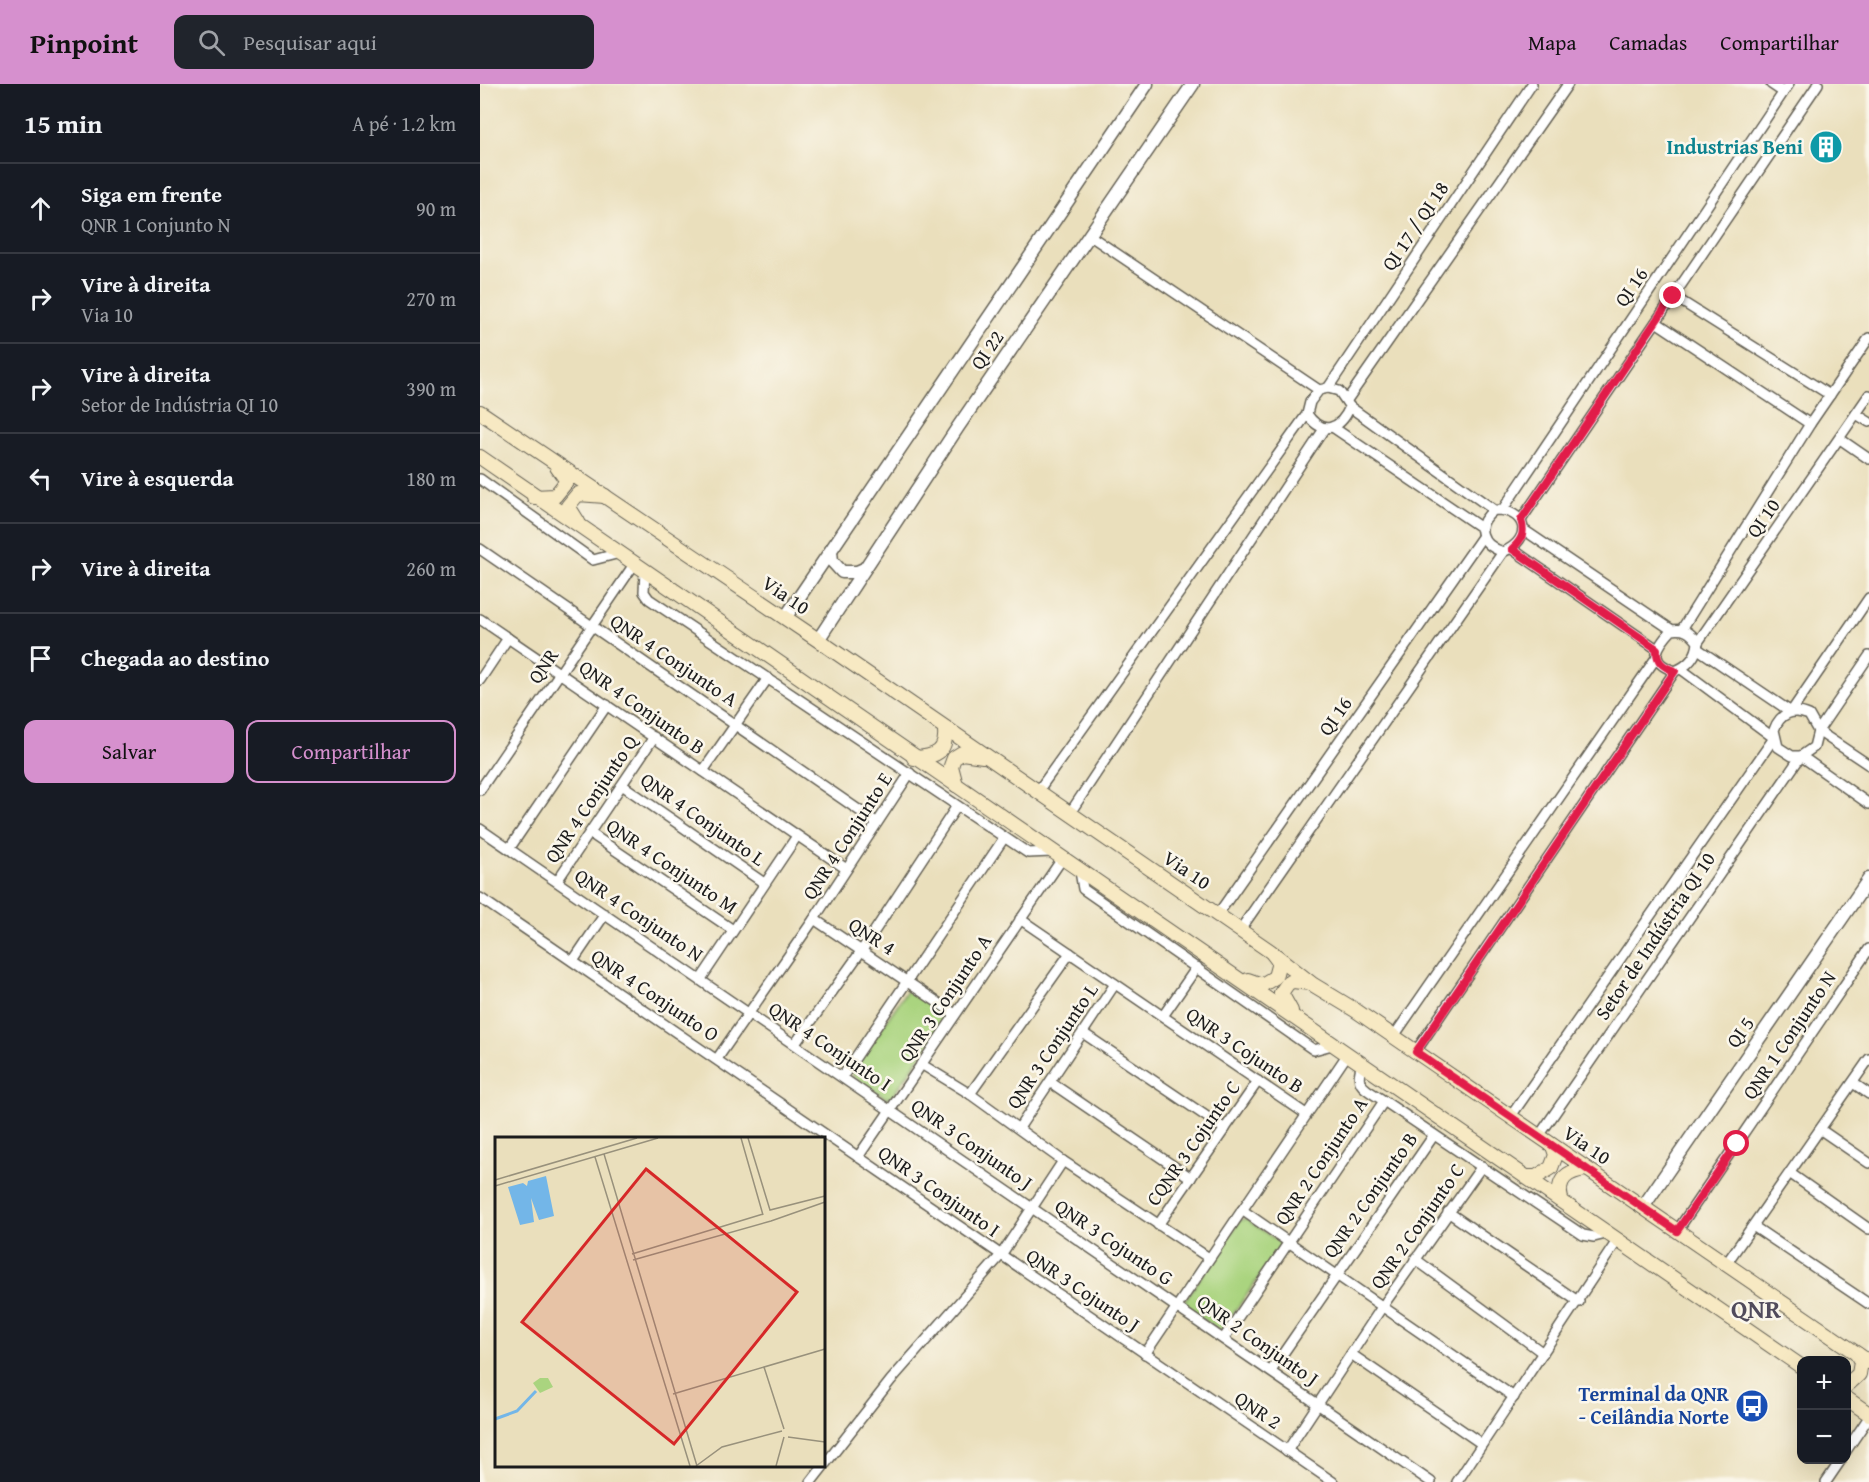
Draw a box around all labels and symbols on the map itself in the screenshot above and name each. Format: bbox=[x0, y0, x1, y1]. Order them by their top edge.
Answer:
building icon: Industrias Beni bbox=[1808, 129, 1844, 165]
place label: Industrias Beni bbox=[1666, 132, 1803, 161]
street label: QI 17 / QI 18 bbox=[1374, 175, 1455, 276]
street label: QI 16 bbox=[1607, 261, 1654, 312]
route end bbox=[1659, 282, 1685, 308]
street label: QI 22 bbox=[963, 324, 1010, 375]
street label: QI 10 bbox=[1739, 492, 1787, 543]
street label: Via 10 bbox=[757, 568, 816, 621]
street label: QNR 4 Conjunto A bbox=[605, 606, 744, 713]
street label: QNR bbox=[520, 642, 565, 689]
street label: QNR 4 Conjunto B bbox=[573, 652, 711, 761]
street label: QI 16 bbox=[1311, 690, 1359, 741]
street label: QNR 4 Conjunto Q bbox=[537, 728, 645, 868]
street label: QNR 4 Conjunto L bbox=[635, 765, 772, 873]
street label: QNR 4 Conjunto E bbox=[794, 766, 899, 905]
street label: QNR 4 Conjunto M bbox=[601, 811, 744, 920]
street label: Via 10 bbox=[1158, 843, 1217, 896]
street label: Setor de Indústria QI 10 bbox=[1587, 846, 1722, 1026]
street label: QNR 4 Conjunto N bbox=[569, 861, 709, 968]
street label: QNR 4 bbox=[843, 910, 901, 962]
street label: QNR 3 Conjunto A bbox=[891, 928, 998, 1067]
street label: QNR 4 Conjunto O bbox=[586, 941, 725, 1048]
street label: QNR 1 Conjunto N bbox=[1735, 965, 1842, 1105]
street label: QNR 3 Conjunto L bbox=[999, 977, 1105, 1114]
street label: QNR 4 Conjunto I bbox=[763, 994, 898, 1098]
street label: QNR 3 Cojunto B bbox=[1181, 999, 1310, 1100]
street label: QI 5 bbox=[1718, 1010, 1761, 1053]
street label: CQNR 3 Cojunto C bbox=[1139, 1074, 1247, 1211]
street label: QNR 3 Conjunto J bbox=[905, 1091, 1039, 1196]
street label: QNR 2 Conjunto A bbox=[1267, 1091, 1374, 1230]
street label: Via 10 bbox=[1558, 1118, 1617, 1171]
street label: QNR 2 Conjunto B bbox=[1315, 1126, 1424, 1264]
route start bbox=[1723, 1130, 1749, 1156]
inset map bbox=[495, 1137, 825, 1467]
street label: QNR 3 Conjunto I bbox=[873, 1138, 1006, 1243]
street label: QNR 2 Conjunto C bbox=[1362, 1157, 1471, 1294]
street label: QNR 3 Cojunto G bbox=[1049, 1191, 1179, 1292]
street label: QNR 3 Cojunto J bbox=[1021, 1241, 1146, 1338]
street label: QNR 2 Conjunto J bbox=[1191, 1287, 1325, 1392]
district label: QNR bbox=[1731, 1289, 1782, 1328]
place label: Terminal da QNR - Ceilândia Norte bbox=[1578, 1379, 1730, 1431]
street label: QNR 2 bbox=[1229, 1383, 1287, 1436]
bus stop icon: Terminal da QNR - Ceilândia Norte bbox=[1734, 1388, 1770, 1424]

